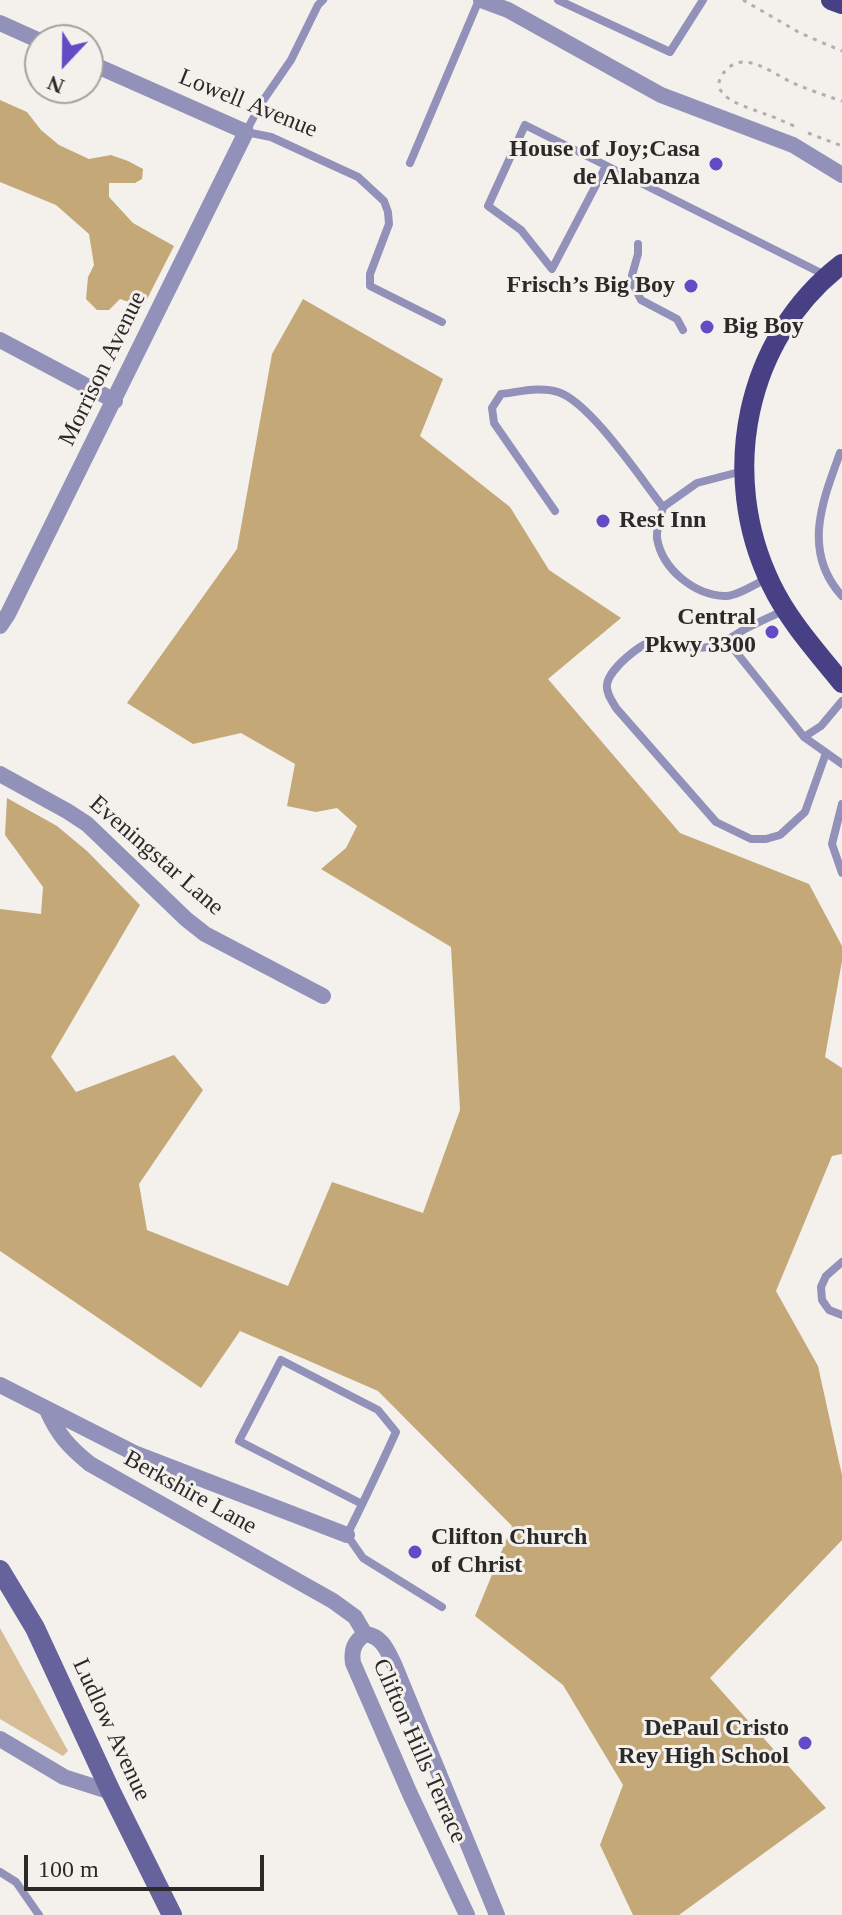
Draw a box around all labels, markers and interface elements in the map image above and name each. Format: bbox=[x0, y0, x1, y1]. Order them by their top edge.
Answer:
north arrow bbox=[24, 24, 104, 104]
street label: Lowell Avenue bbox=[175, 63, 321, 145]
text: N bbox=[44, 70, 68, 99]
place label: House of Joy;Casa de Alabanza bbox=[509, 136, 700, 192]
marker: House of Joy;Casa de Alabanza bbox=[707, 155, 725, 173]
place label: Frisch’s Big Boy bbox=[507, 272, 675, 300]
marker: Frisch’s Big Boy bbox=[682, 277, 700, 295]
street label: Morrison Avenue bbox=[53, 287, 153, 451]
place label: Big Boy bbox=[723, 313, 804, 341]
marker: Big Boy bbox=[698, 318, 716, 336]
place label: Rest Inn bbox=[619, 507, 706, 535]
marker: Rest Inn bbox=[594, 512, 612, 530]
place label: Central Pkwy 3300 bbox=[645, 604, 756, 660]
marker: Central Pkwy 3300 bbox=[763, 623, 781, 641]
street label: Eveningstar Lane bbox=[83, 790, 229, 922]
street label: Berkshire Lane bbox=[119, 1445, 261, 1541]
place label: Clifton Church of Christ bbox=[431, 1524, 587, 1580]
marker: Clifton Church of Christ bbox=[406, 1543, 424, 1561]
street label: Ludlow Avenue bbox=[66, 1654, 156, 1806]
street label: Clifton Hills Terrace bbox=[366, 1655, 472, 1847]
place label: DePaul Cristo Rey High School bbox=[618, 1715, 789, 1771]
marker: DePaul Cristo Rey High School bbox=[796, 1734, 814, 1752]
scale bar bbox=[28, 1839, 268, 1889]
text: 100 m bbox=[38, 1856, 99, 1882]

